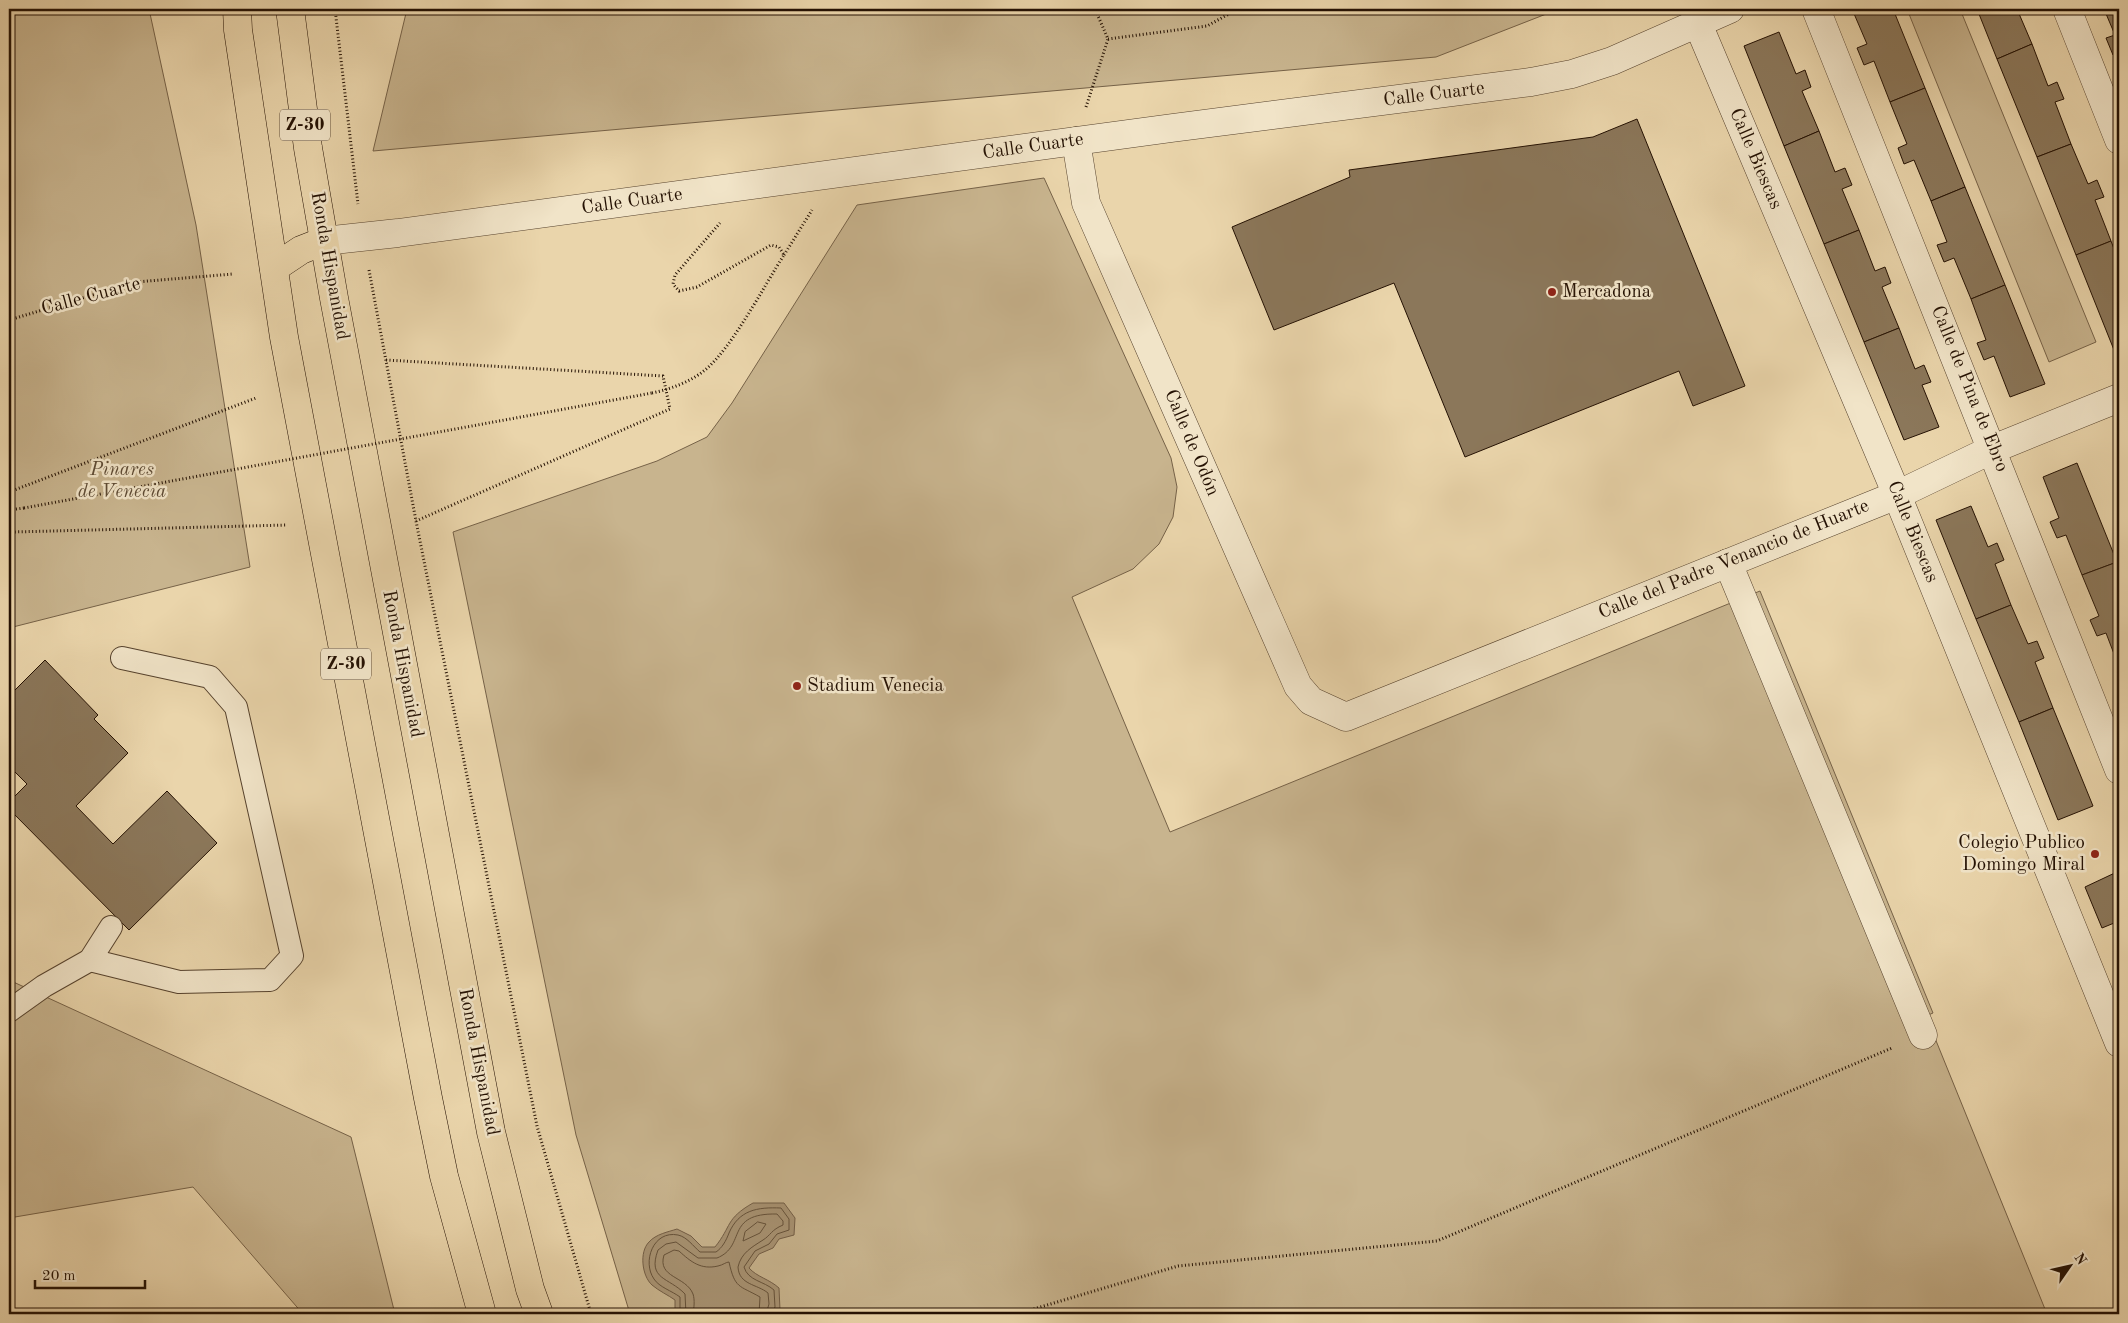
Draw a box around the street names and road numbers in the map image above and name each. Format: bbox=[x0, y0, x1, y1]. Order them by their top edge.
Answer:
street label: Calle Cuarte bbox=[1382, 79, 1486, 111]
street label: Calle Biescas bbox=[1725, 106, 1785, 212]
road number: Z-30 bbox=[280, 110, 330, 140]
street label: Calle Cuarte bbox=[981, 131, 1085, 163]
street label: Calle Cuarte bbox=[580, 186, 684, 218]
street label: Ronda Hispanidad bbox=[307, 190, 351, 342]
street label: Calle Cuarte bbox=[39, 275, 143, 319]
street label: Calle de Pina de Ebro bbox=[1927, 303, 2011, 475]
street label: Calle de Odón bbox=[1160, 387, 1222, 499]
street label: Calle Biescas bbox=[1883, 479, 1941, 585]
street label: Calle del Padre Venancio de Huarte bbox=[1596, 497, 1872, 623]
street label: Ronda Hispanidad bbox=[378, 589, 426, 740]
road number: Z-30 bbox=[321, 649, 371, 680]
street label: Ronda Hispanidad bbox=[454, 987, 502, 1138]

